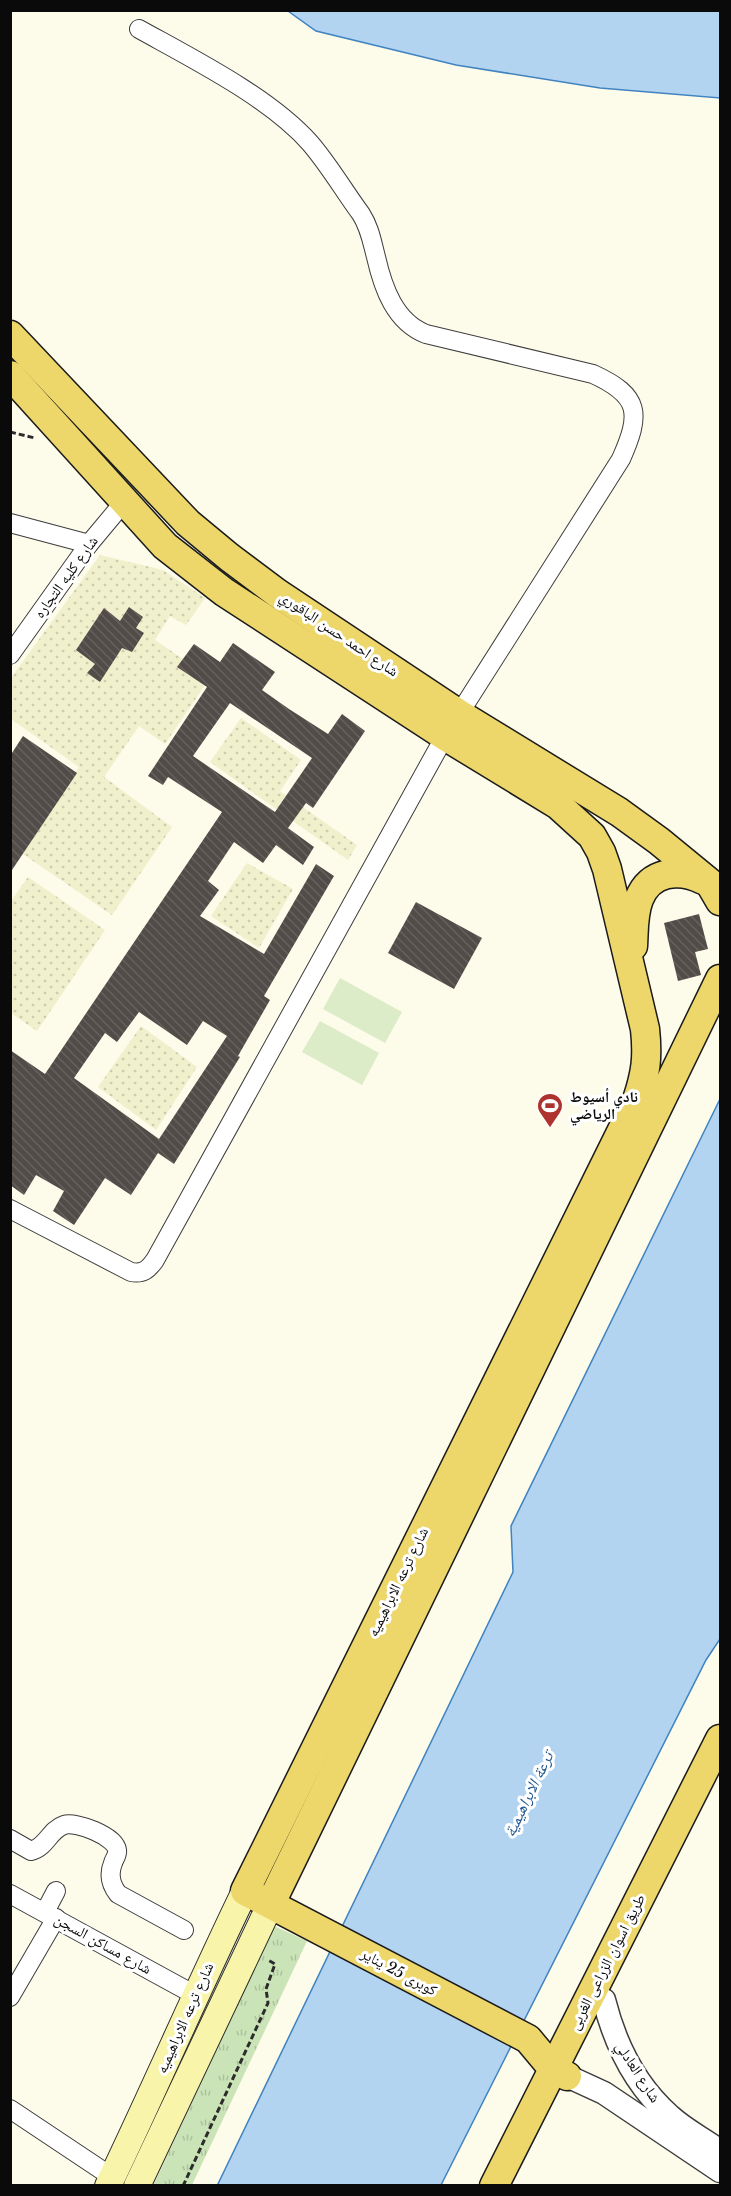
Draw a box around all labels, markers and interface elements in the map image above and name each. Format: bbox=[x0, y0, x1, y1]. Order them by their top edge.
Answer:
street label: شارع كليه التجاره bbox=[29, 532, 103, 622]
street label: شارع احمد حسن الباقوري bbox=[275, 587, 402, 683]
place label: نادي أسيوط الرياضي bbox=[570, 1087, 638, 1126]
sports icon: نادي أسيوط الرياضي bbox=[535, 1091, 565, 1129]
street label: شارع ترعه الابراهيميه bbox=[363, 1524, 433, 1640]
water label: ترعة الابراهيمية bbox=[499, 1745, 559, 1840]
street label: طريق اسوان الزراعى الغربى bbox=[564, 1891, 650, 2033]
street label: شارع مساكن السجن bbox=[51, 1909, 155, 1979]
street label: كوبرى 25 يناير bbox=[357, 1943, 441, 2000]
street label: شارع ترعه الابراهيميه bbox=[152, 1959, 218, 2077]
street label: شارع العادلي bbox=[609, 2038, 665, 2108]

